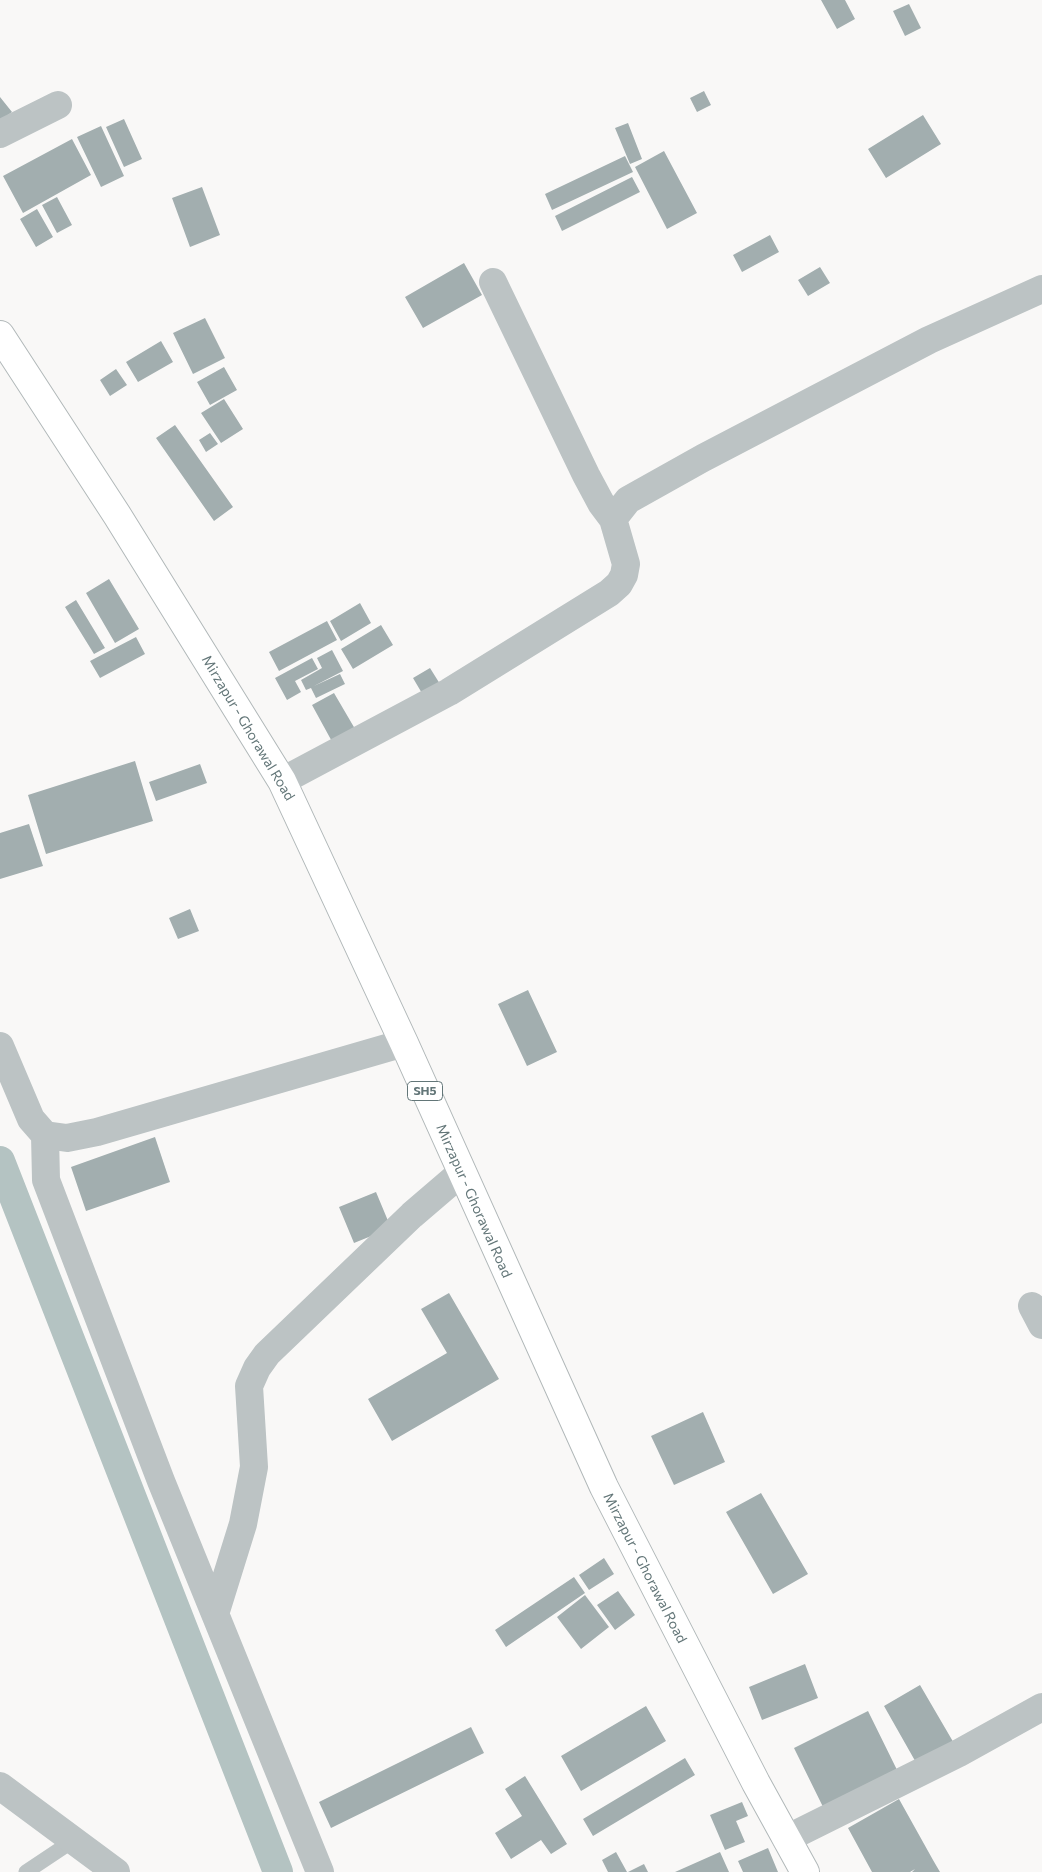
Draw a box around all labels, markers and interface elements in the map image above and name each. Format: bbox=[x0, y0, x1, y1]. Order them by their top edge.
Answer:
street label: Mirzapur - Ghorawal Road bbox=[198, 652, 298, 804]
road number: SH5 bbox=[408, 1082, 442, 1100]
street label: Mirzapur - Ghorawal Road bbox=[432, 1122, 516, 1280]
street label: Mirzapur - Ghorawal Road bbox=[600, 1490, 690, 1646]

